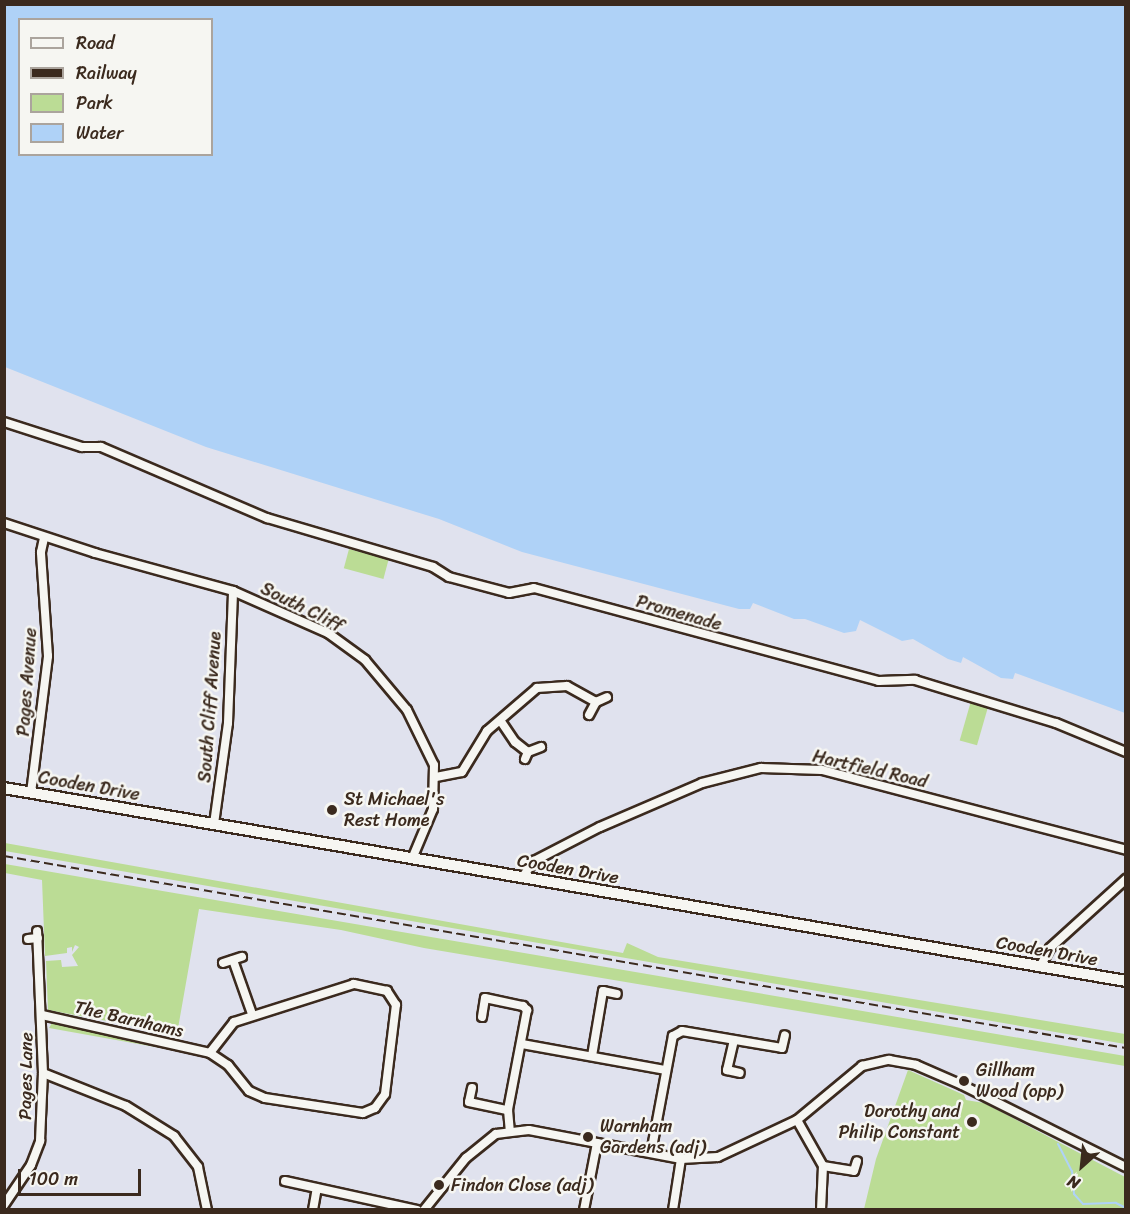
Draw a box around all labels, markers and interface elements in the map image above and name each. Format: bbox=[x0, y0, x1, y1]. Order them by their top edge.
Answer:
legend bbox=[18, 18, 213, 156]
text: Road bbox=[76, 27, 115, 59]
text: Railway bbox=[76, 57, 137, 89]
text: Park bbox=[76, 87, 113, 119]
text: Water bbox=[76, 117, 123, 149]
street label: South Cliff bbox=[257, 578, 347, 636]
street label: Promenade bbox=[634, 590, 724, 636]
street label: Pages Avenue bbox=[12, 627, 42, 737]
street label: South Cliff Avenue bbox=[194, 631, 226, 783]
street label: Hartfield Road bbox=[810, 745, 930, 793]
street label: Cooden Drive bbox=[37, 766, 141, 806]
place label: St Michael's Rest Home bbox=[344, 789, 444, 832]
marker: St Michael's Rest Home bbox=[325, 803, 339, 817]
street label: Cooden Drive bbox=[516, 849, 620, 889]
street label: Cooden Drive bbox=[995, 931, 1099, 971]
street label: The Barnhams bbox=[72, 996, 186, 1042]
street label: Pages Lane bbox=[14, 1032, 38, 1120]
place label: Gillham Wood (opp) bbox=[976, 1060, 1063, 1102]
marker: Gillham Wood (opp) bbox=[957, 1074, 971, 1088]
place label: Dorothy and Philip Constant bbox=[838, 1101, 960, 1144]
marker: Dorothy and Philip Constant bbox=[965, 1115, 979, 1129]
place label: Warnham Gardens (adj) bbox=[600, 1116, 706, 1158]
marker: Warnham Gardens (adj) bbox=[581, 1130, 595, 1144]
north arrow bbox=[1052, 1136, 1112, 1196]
scale bar bbox=[21, 1157, 144, 1195]
text: 100 m bbox=[29, 1163, 78, 1195]
text: N bbox=[1062, 1167, 1085, 1198]
place label: Findon Close (adj) bbox=[451, 1174, 593, 1196]
marker: Findon Close (adj) bbox=[432, 1178, 446, 1192]

